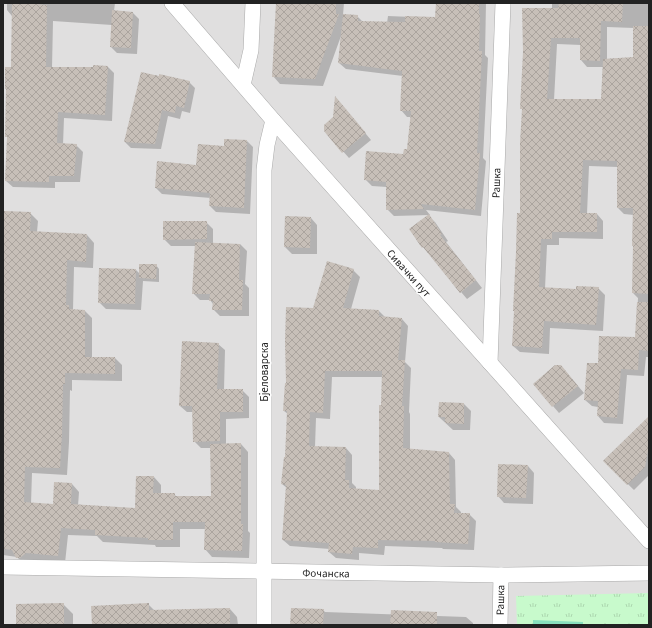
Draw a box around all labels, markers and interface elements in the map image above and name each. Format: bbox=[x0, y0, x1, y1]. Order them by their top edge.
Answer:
street label: Рашка bbox=[488, 168, 505, 198]
street label: Сивачки пут bbox=[383, 246, 434, 300]
street label: Бјеловарска bbox=[257, 342, 272, 402]
street label: Фочанска bbox=[302, 566, 350, 581]
street label: Рашка bbox=[493, 585, 508, 615]

